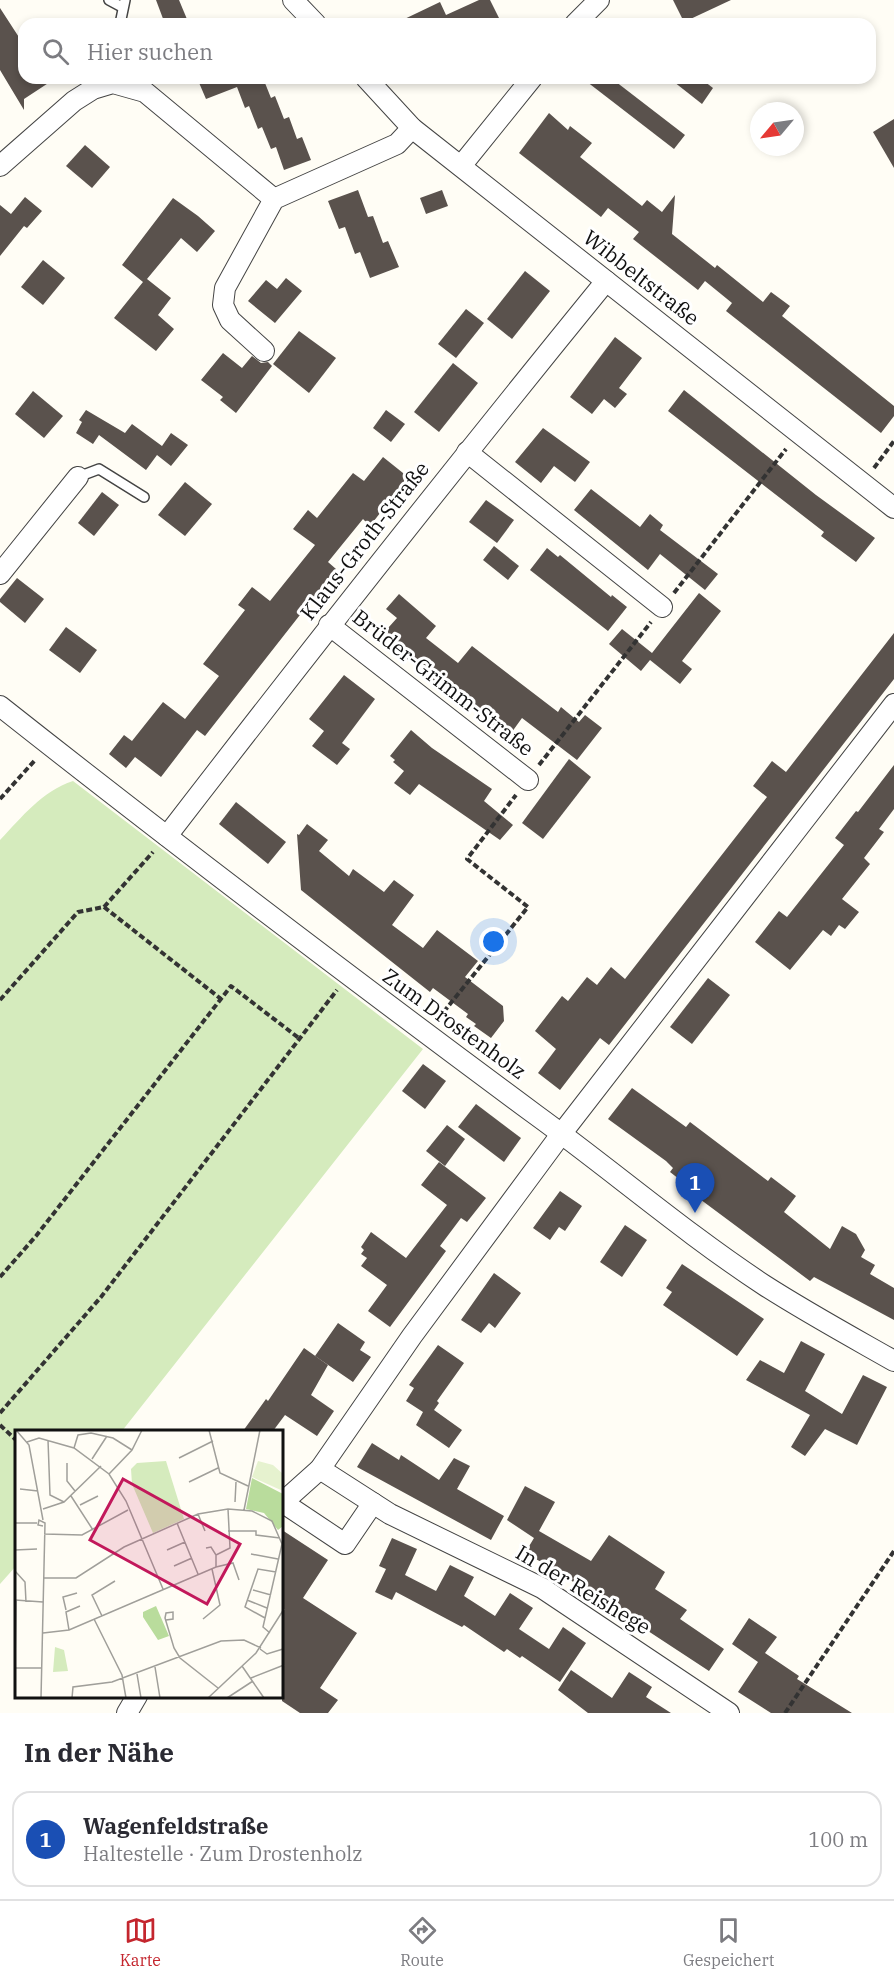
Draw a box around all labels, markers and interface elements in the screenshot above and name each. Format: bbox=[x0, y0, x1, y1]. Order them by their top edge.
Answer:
search box bbox=[18, 18, 876, 84]
icon: search bbox=[39, 35, 72, 68]
text: Hier suchen bbox=[87, 37, 213, 66]
north arrow bbox=[750, 102, 804, 156]
street label: Wibbeltstraße bbox=[578, 223, 705, 331]
street label: Klaus-Groth-Straße bbox=[293, 455, 435, 625]
street label: Brüder-Grimm-Straße bbox=[347, 603, 540, 762]
your location bbox=[479, 927, 508, 956]
street label: Zum Drostenholz bbox=[377, 962, 532, 1085]
pin: 1 bbox=[676, 1164, 714, 1213]
inset map bbox=[15, 1430, 284, 1698]
street label: In der Reishege bbox=[511, 1538, 656, 1640]
text: In der Nähe bbox=[24, 1735, 174, 1769]
text: Wagenfeldstraße bbox=[83, 1811, 269, 1840]
text: 1 bbox=[40, 1826, 52, 1853]
text: 100 m bbox=[808, 1826, 868, 1853]
text: Haltestelle · Zum Drostenholz bbox=[83, 1840, 362, 1867]
tab: Karte bbox=[120, 1914, 161, 1970]
tab: Route bbox=[400, 1914, 444, 1970]
tab: Gespeichert bbox=[683, 1914, 774, 1970]

